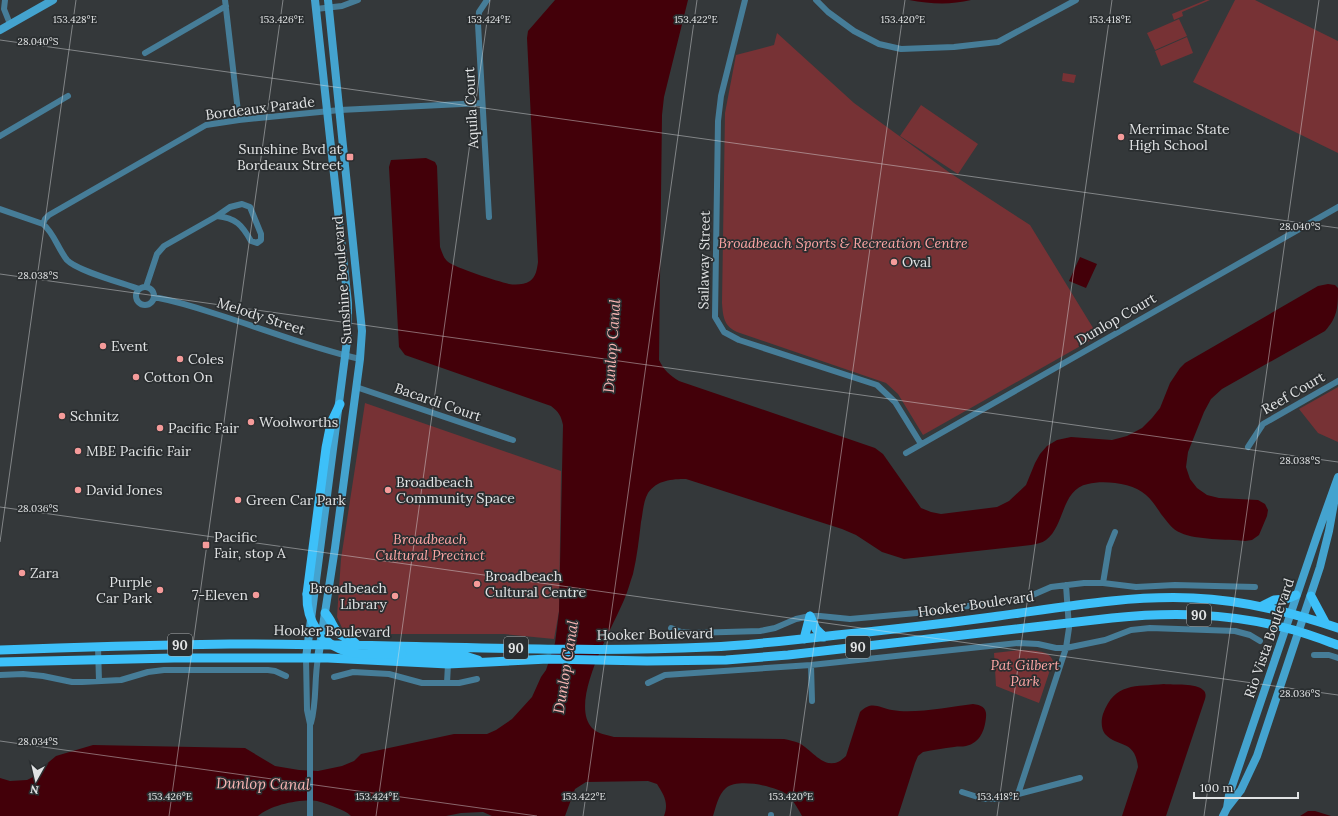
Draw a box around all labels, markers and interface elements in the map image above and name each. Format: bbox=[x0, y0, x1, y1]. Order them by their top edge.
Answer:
text: 153.428°E bbox=[53, 13, 97, 26]
text: 153.426°E bbox=[260, 13, 304, 26]
text: 153.424°E bbox=[467, 13, 511, 26]
text: 153.422°E bbox=[674, 13, 718, 26]
text: 153.420°E bbox=[881, 13, 925, 26]
text: 153.418°E bbox=[1089, 13, 1131, 26]
text: 28.040°S bbox=[18, 35, 59, 48]
street label: Aquila Court bbox=[460, 66, 482, 150]
street label: Bordeaux Parade bbox=[204, 92, 316, 124]
place label: Merrimac State High School bbox=[1129, 120, 1230, 154]
marker: Merrimac State High School bbox=[1116, 132, 1126, 142]
place label: Sunshine Bvd at Bordeaux Street bbox=[237, 140, 343, 174]
marker: Sunshine Bvd at Bordeaux Street bbox=[345, 152, 355, 162]
street label: Sailaway Street bbox=[694, 210, 714, 310]
street label: Sunshine Boulevard bbox=[329, 215, 355, 345]
text: 28.040°S bbox=[1280, 220, 1321, 233]
park label: Broadbeach Sports & Recreation Centre bbox=[718, 234, 968, 252]
place label: Oval bbox=[902, 253, 931, 271]
marker: Oval bbox=[889, 257, 899, 267]
text: 28.038°S bbox=[18, 269, 59, 282]
street label: Dunlop Court bbox=[1073, 289, 1160, 349]
street label: Melody Street bbox=[215, 293, 308, 339]
water label: Dunlop Canal bbox=[599, 298, 624, 393]
place label: Event bbox=[111, 337, 149, 355]
marker: Event bbox=[98, 341, 108, 351]
place label: Coles bbox=[188, 350, 224, 368]
marker: Coles bbox=[175, 354, 185, 364]
street label: Reef Court bbox=[1258, 367, 1328, 418]
place label: Cotton On bbox=[144, 368, 213, 386]
marker: Cotton On bbox=[131, 372, 141, 382]
street label: Bacardi Court bbox=[392, 379, 484, 425]
place label: Schnitz bbox=[70, 407, 119, 425]
marker: Schnitz bbox=[57, 411, 67, 421]
place label: Woolworths bbox=[259, 413, 338, 431]
marker: Woolworths bbox=[246, 417, 256, 427]
place label: Pacific Fair bbox=[168, 419, 239, 437]
marker: Pacific Fair bbox=[155, 423, 165, 433]
place label: MBE Pacific Fair bbox=[86, 442, 191, 460]
marker: MBE Pacific Fair bbox=[73, 446, 83, 456]
text: 28.038°S bbox=[1280, 454, 1321, 467]
place label: Broadbeach Community Space bbox=[396, 473, 515, 507]
place label: David Jones bbox=[86, 481, 162, 499]
marker: David Jones bbox=[73, 485, 83, 495]
marker: Broadbeach Community Space bbox=[383, 485, 393, 495]
place label: Green Car Park bbox=[246, 491, 346, 509]
marker: Green Car Park bbox=[233, 495, 243, 505]
text: 28.036°S bbox=[18, 502, 59, 515]
place label: Pacific Fair, stop A bbox=[214, 528, 286, 562]
park label: Broadbeach Cultural Precinct bbox=[375, 530, 486, 564]
marker: Pacific Fair, stop A bbox=[201, 540, 211, 550]
place label: Zara bbox=[30, 564, 59, 582]
place label: Broadbeach Cultural Centre bbox=[485, 567, 587, 601]
marker: Zara bbox=[17, 568, 27, 578]
place label: Purple Car Park bbox=[96, 573, 152, 607]
street label: Rio Vista Boulevard bbox=[1240, 576, 1298, 700]
place label: Broadbeach Library bbox=[310, 579, 388, 613]
marker: Broadbeach Cultural Centre bbox=[472, 579, 482, 589]
marker: Purple Car Park bbox=[155, 585, 165, 595]
place label: 7-Eleven bbox=[192, 586, 248, 604]
street label: Hooker Boulevard bbox=[917, 587, 1035, 621]
marker: 7-Eleven bbox=[251, 590, 261, 600]
marker: Broadbeach Library bbox=[390, 591, 400, 601]
road number: 90 bbox=[1187, 604, 1211, 626]
water label: Dunlop Canal bbox=[549, 618, 582, 715]
street label: Hooker Boulevard bbox=[273, 621, 391, 641]
street label: Hooker Boulevard bbox=[596, 624, 714, 644]
road number: 90 bbox=[168, 634, 192, 656]
road number: 90 bbox=[846, 636, 870, 658]
road number: 90 bbox=[504, 637, 528, 659]
park label: Pat Gilbert Park bbox=[991, 656, 1060, 690]
text: 28.036°S bbox=[1280, 687, 1321, 700]
text: 28.034°S bbox=[18, 735, 58, 748]
north arrow bbox=[16, 760, 56, 800]
water label: Dunlop Canal bbox=[216, 773, 311, 794]
scale bar bbox=[1194, 774, 1298, 800]
text: 100 m bbox=[1200, 780, 1233, 795]
text: N bbox=[29, 782, 40, 797]
text: 153.426°E bbox=[148, 790, 192, 803]
text: 153.424°E bbox=[355, 790, 399, 803]
text: 153.422°E bbox=[562, 790, 606, 803]
text: 153.420°E bbox=[769, 790, 813, 803]
text: 153.418°E bbox=[977, 790, 1019, 803]

